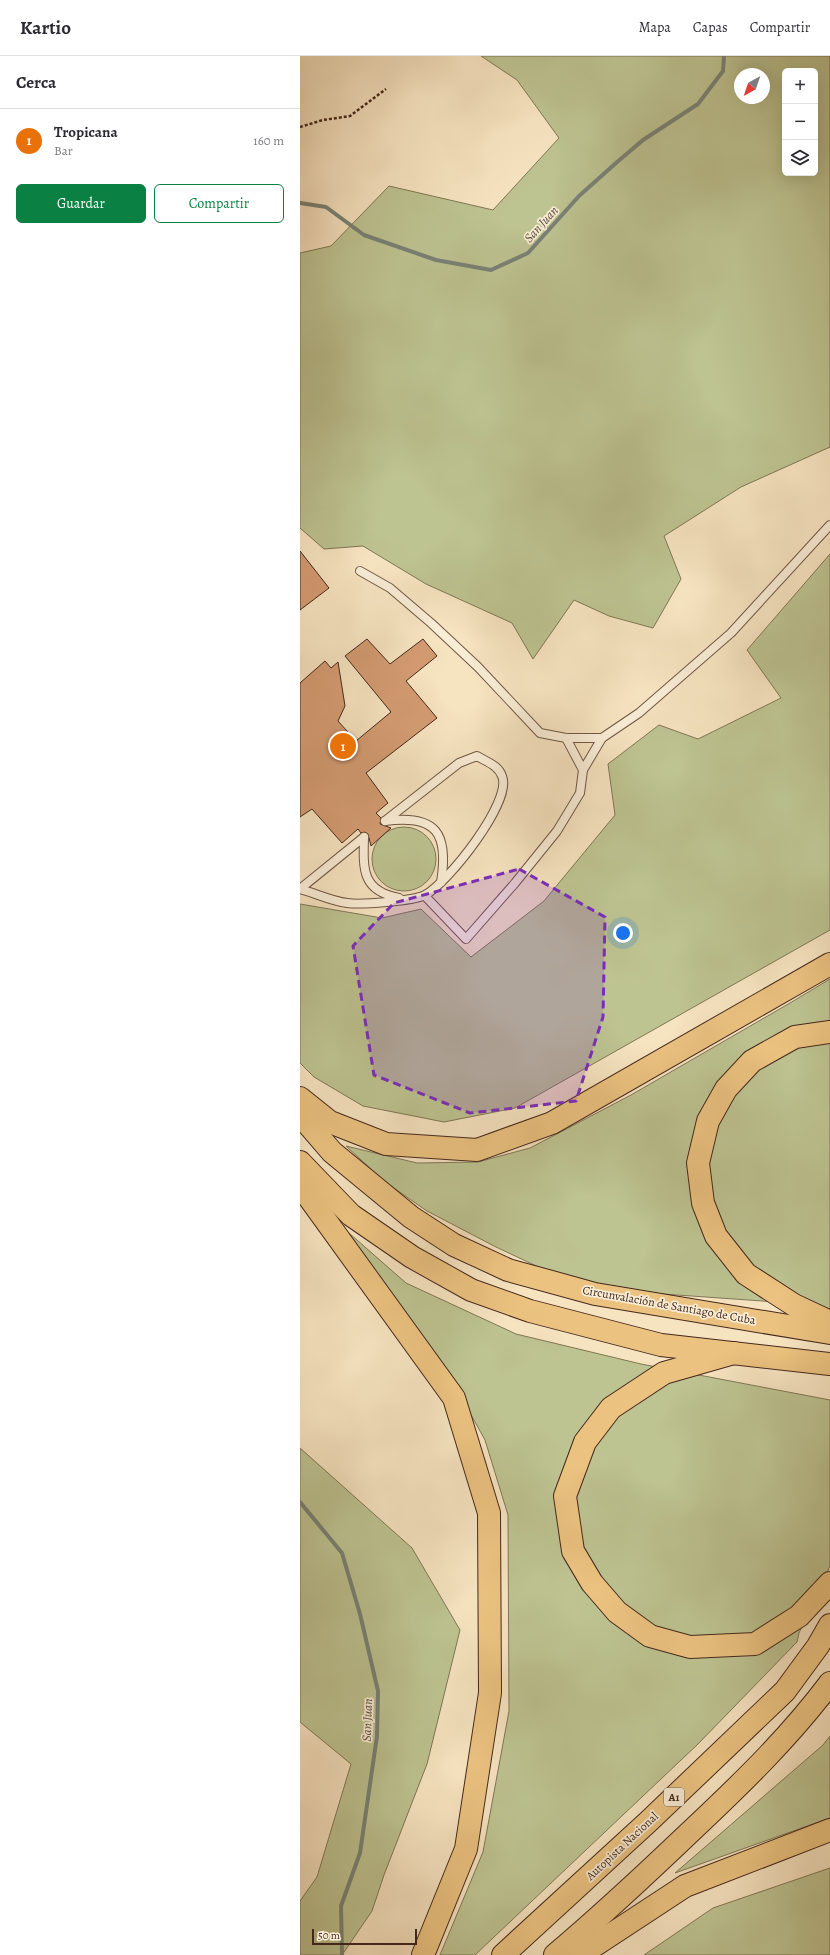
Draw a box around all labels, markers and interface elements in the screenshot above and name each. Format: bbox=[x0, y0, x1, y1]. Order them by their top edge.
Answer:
text: Kartio bbox=[20, 15, 71, 41]
text: Mapa bbox=[639, 18, 671, 37]
text: Capas bbox=[693, 18, 728, 37]
text: Compartir bbox=[750, 18, 810, 37]
north arrow bbox=[734, 68, 770, 104]
map controls bbox=[782, 68, 818, 176]
button: + bbox=[782, 68, 818, 104]
text: Cerca bbox=[16, 71, 56, 94]
button: − bbox=[782, 104, 818, 140]
text: Tropicana bbox=[54, 122, 118, 142]
text: 1 bbox=[27, 132, 31, 149]
text: 160 m bbox=[253, 132, 284, 149]
button: layers bbox=[782, 140, 818, 176]
text: Bar bbox=[54, 142, 73, 159]
button: Guardar bbox=[16, 184, 146, 223]
button: Compartir bbox=[154, 184, 284, 223]
water label: San Juan bbox=[520, 202, 562, 246]
pin: 1 bbox=[330, 731, 356, 761]
your location bbox=[613, 923, 633, 943]
street label: Circunvalación de Santiago de Cuba bbox=[581, 1282, 757, 1328]
water label: San Juan bbox=[358, 1698, 376, 1742]
road number: A1 bbox=[664, 1788, 684, 1806]
street label: Autopista Nacional bbox=[582, 1808, 662, 1884]
scale bar bbox=[312, 1927, 417, 1946]
text: 50 m bbox=[318, 1928, 340, 1943]

